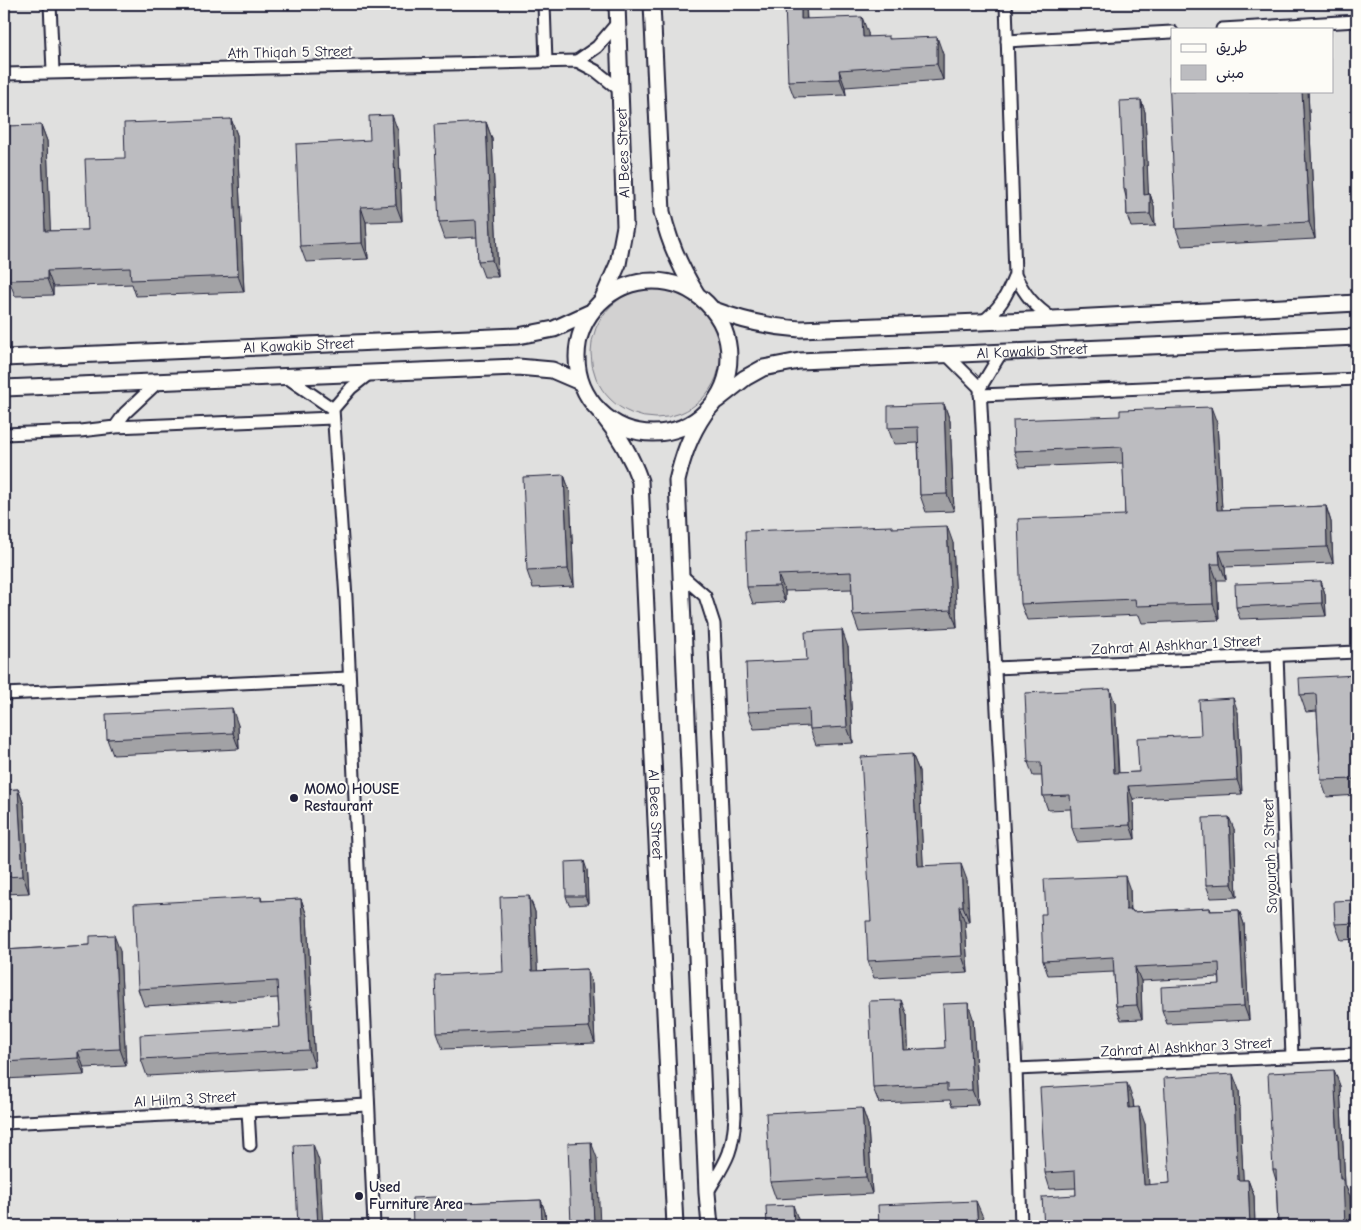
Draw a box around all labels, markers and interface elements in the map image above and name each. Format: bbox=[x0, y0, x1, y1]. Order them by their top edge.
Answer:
legend bbox=[1171, 28, 1334, 92]
text: طريق bbox=[1216, 38, 1248, 56]
street label: Ath Thiqah 5 Street bbox=[228, 42, 353, 62]
text: مبنى bbox=[1216, 64, 1244, 83]
street label: Al Bees Street bbox=[612, 107, 634, 198]
street label: Al Kawakib Street bbox=[243, 334, 355, 357]
street label: Al Kawakib Street bbox=[976, 340, 1088, 362]
street label: Zahrat Al Ashkhar 1 Street bbox=[1091, 632, 1262, 658]
street label: Al Bees Street bbox=[645, 769, 667, 860]
place label: MOMO HOUSE Restaurant bbox=[304, 780, 399, 815]
marker: MOMO HOUSE Restaurant bbox=[288, 792, 300, 804]
street label: Sayourah 2 Street bbox=[1259, 798, 1281, 914]
street label: Zahrat Al Ashkhar 3 Street bbox=[1100, 1033, 1273, 1060]
street label: Al Hilm 3 Street bbox=[134, 1087, 237, 1111]
place label: Used Furniture Area bbox=[369, 1178, 463, 1213]
marker: Used Furniture Area bbox=[353, 1190, 365, 1202]

